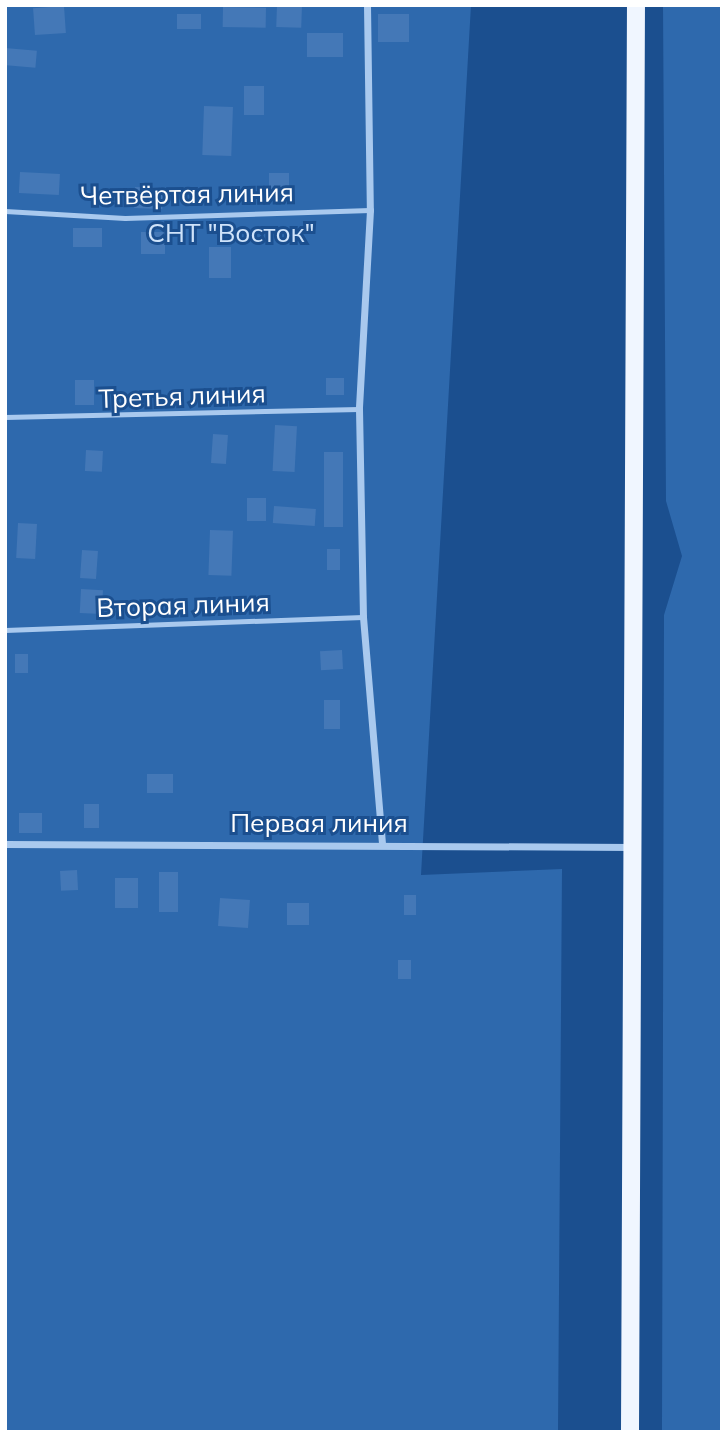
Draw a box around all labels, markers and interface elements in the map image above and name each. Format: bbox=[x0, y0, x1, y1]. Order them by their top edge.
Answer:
street label: Четвёртая линия bbox=[80, 177, 294, 211]
park label: СНТ "Восток" bbox=[147, 217, 315, 249]
street label: Третья линия bbox=[98, 377, 266, 415]
street label: Вторая линия bbox=[96, 586, 270, 624]
street label: Первая линия bbox=[230, 807, 408, 839]

